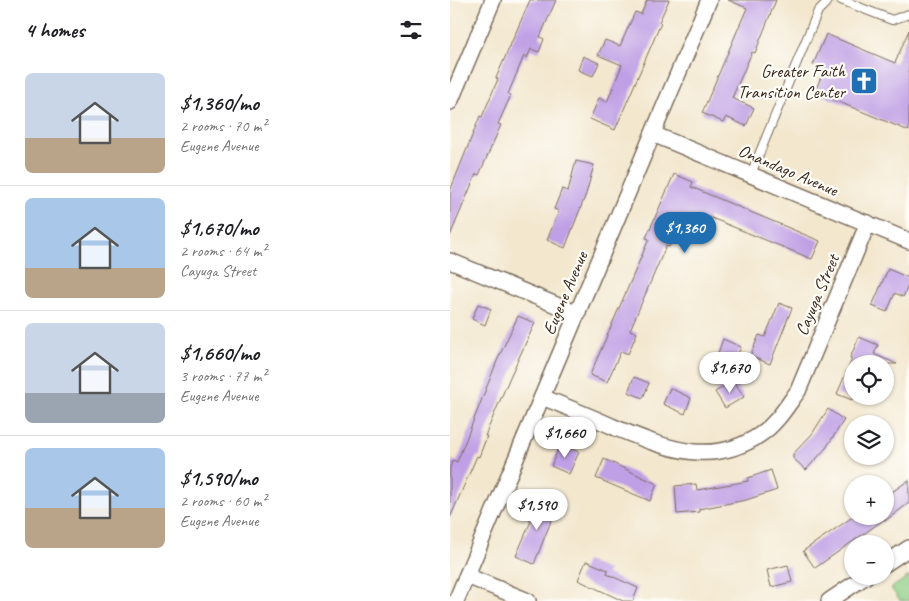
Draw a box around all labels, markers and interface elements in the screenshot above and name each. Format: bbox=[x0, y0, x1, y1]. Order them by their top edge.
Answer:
icon: filters bbox=[397, 16, 425, 44]
text: 4 homes bbox=[25, 17, 84, 43]
place label: Greater Faith Transition Center bbox=[737, 60, 847, 103]
church icon: Greater Faith Transition Center bbox=[849, 66, 879, 96]
text: $1,360/mo bbox=[180, 90, 259, 116]
icon: home bbox=[65, 93, 125, 153]
text: 2 rooms · 70 m² bbox=[180, 116, 266, 136]
text: Eugene Avenue bbox=[180, 136, 258, 156]
street label: Onandago Avenue bbox=[735, 139, 842, 201]
pin: $1,360 bbox=[644, 212, 726, 254]
text: $1,670/mo bbox=[180, 215, 259, 241]
icon: home bbox=[65, 218, 125, 278]
text: $1,360 bbox=[665, 218, 705, 238]
text: 2 rooms · 64 m² bbox=[180, 241, 266, 261]
street label: Eugene Avenue bbox=[538, 247, 593, 338]
street label: Cayuga Street bbox=[790, 249, 845, 339]
text: Cayuga Street bbox=[180, 261, 256, 281]
text: $1,660/mo bbox=[180, 340, 259, 366]
icon: home bbox=[65, 343, 125, 403]
pin: $1,670 bbox=[689, 352, 771, 394]
map controls bbox=[844, 355, 894, 585]
button: locate bbox=[844, 355, 894, 405]
text: $1,670 bbox=[710, 358, 750, 378]
text: 3 rooms · 77 m² bbox=[180, 366, 266, 386]
text: Eugene Avenue bbox=[180, 386, 258, 406]
button: layers bbox=[844, 415, 894, 465]
pin: $1,660 bbox=[524, 416, 606, 459]
text: $1,660 bbox=[545, 423, 585, 443]
text: $1,590/mo bbox=[180, 465, 258, 491]
icon: home bbox=[65, 468, 125, 528]
button: + bbox=[844, 475, 894, 525]
pin: $1,590 bbox=[496, 488, 578, 531]
text: 2 rooms · 60 m² bbox=[180, 491, 266, 511]
text: $1,590 bbox=[518, 495, 556, 515]
text: Eugene Avenue bbox=[180, 511, 258, 531]
button: − bbox=[844, 535, 894, 585]

